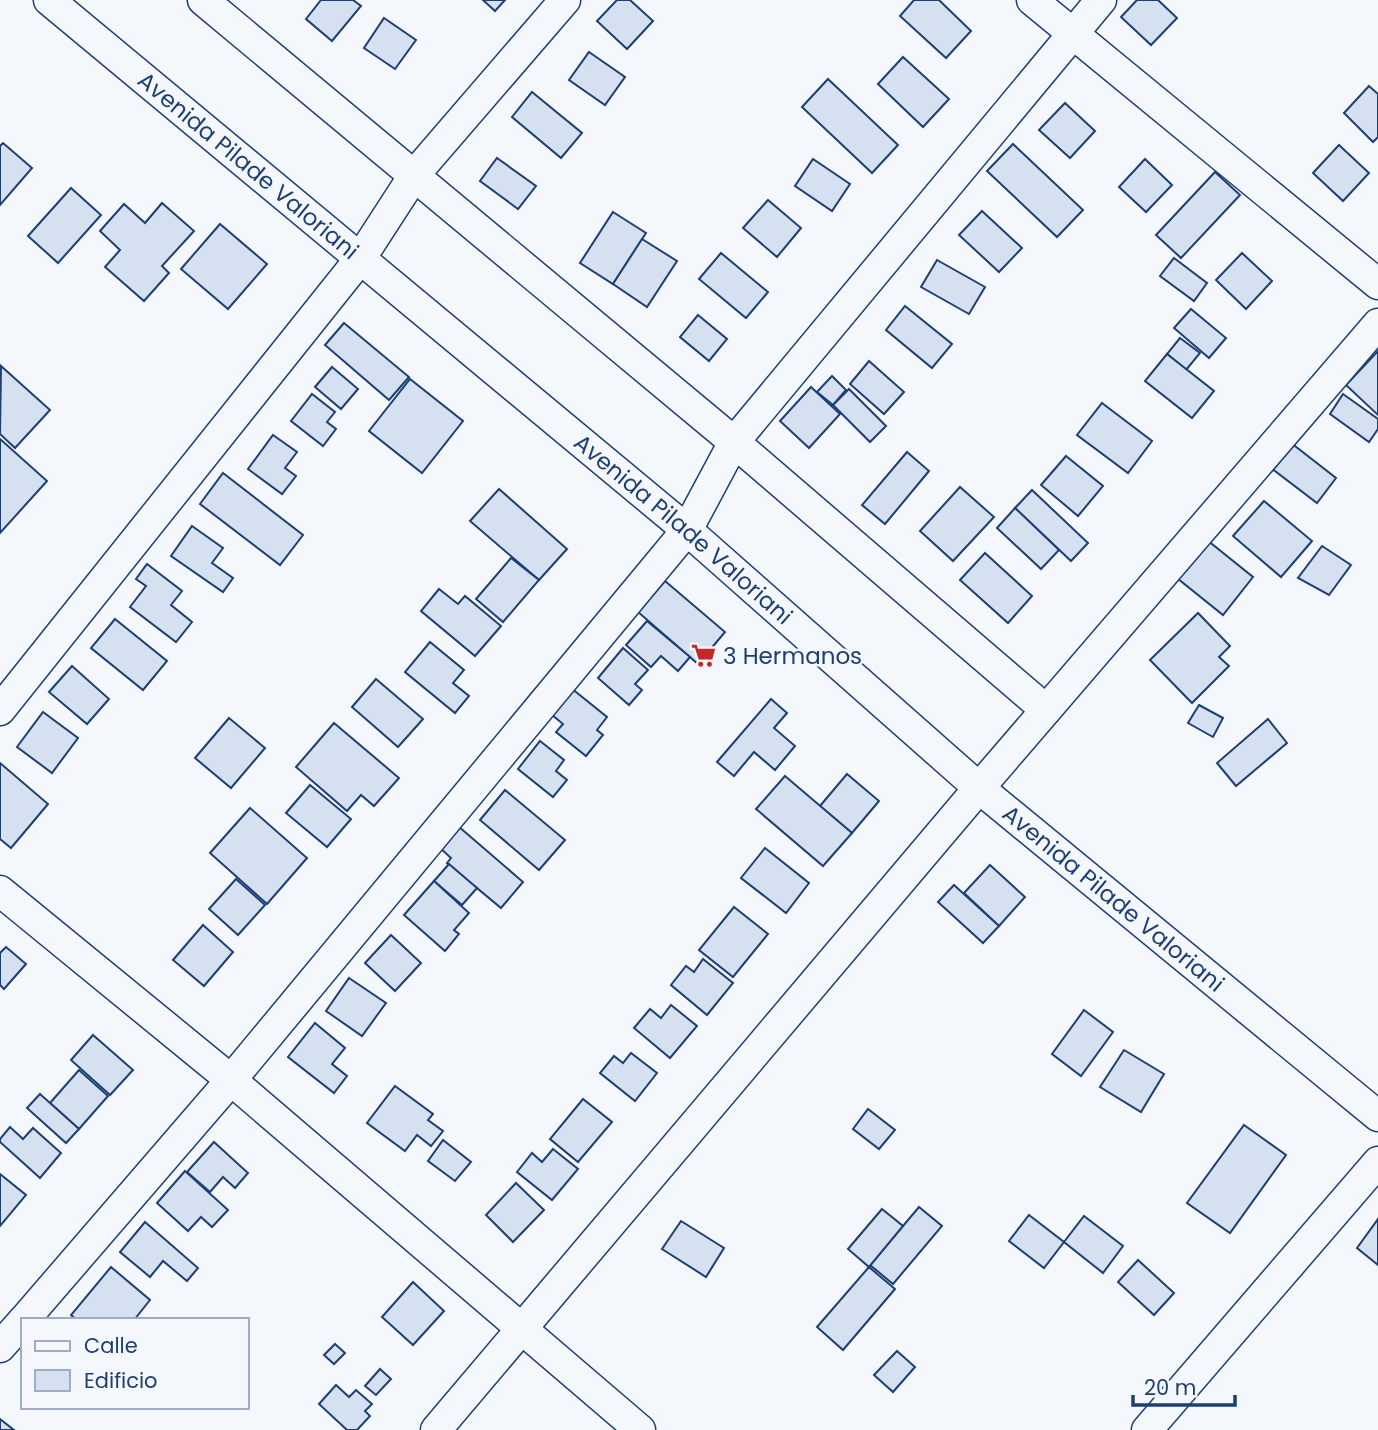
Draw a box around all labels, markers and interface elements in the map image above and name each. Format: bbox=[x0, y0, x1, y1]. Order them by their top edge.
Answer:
street label: Avenida Pilade Valoriani bbox=[131, 64, 366, 267]
street label: Avenida Pilade Valoriani bbox=[567, 427, 799, 632]
place label: 3 Hermanos bbox=[723, 640, 862, 672]
supermarket icon: 3 Hermanos bbox=[689, 642, 717, 670]
street label: Avenida Pilade Valoriani bbox=[996, 798, 1231, 999]
legend bbox=[21, 1318, 248, 1409]
text: Calle bbox=[84, 1331, 138, 1360]
scale bar bbox=[1133, 1364, 1234, 1408]
text: Edificio bbox=[84, 1366, 158, 1395]
text: 20 m bbox=[1144, 1373, 1197, 1402]

